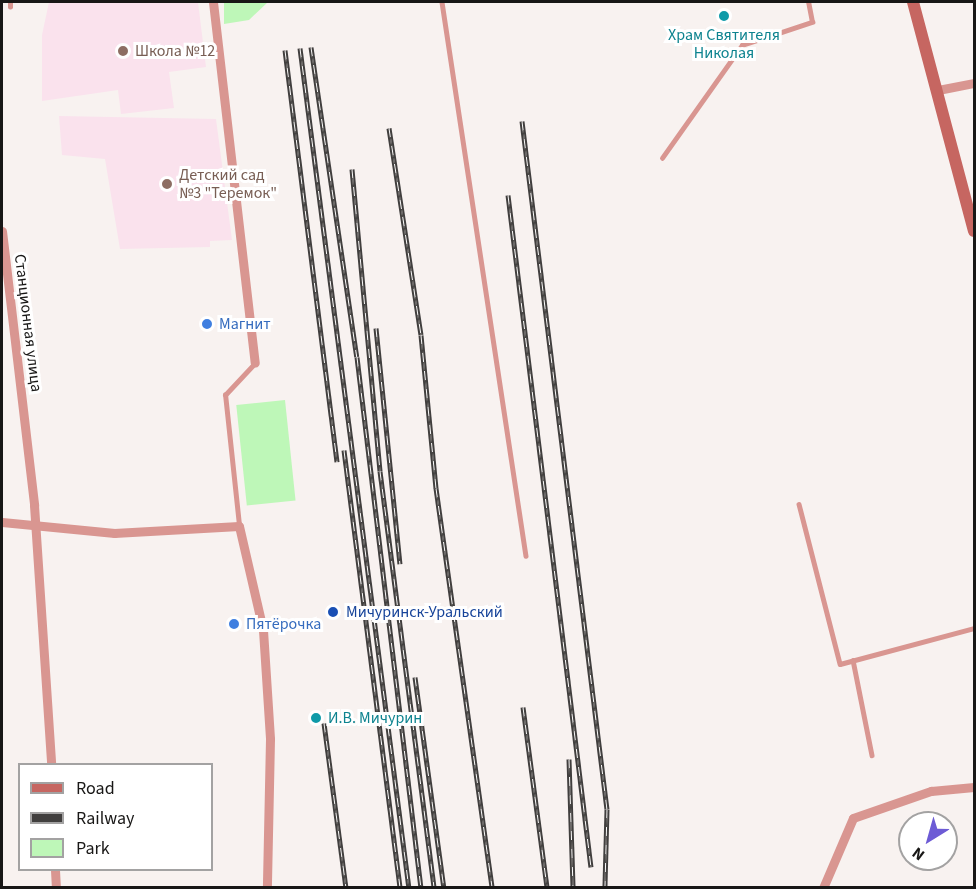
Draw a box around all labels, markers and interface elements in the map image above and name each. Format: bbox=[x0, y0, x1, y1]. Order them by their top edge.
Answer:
marker: Храм Святителя Николая bbox=[717, 9, 731, 23]
place label: Храм Святителя Николая bbox=[668, 25, 780, 63]
place label: Школа №12 bbox=[135, 41, 215, 61]
marker: Школа №12 bbox=[116, 44, 130, 58]
place label: Детский сад №3 "Теремок" bbox=[179, 165, 277, 203]
marker: Детский сад №3 "Теремок" bbox=[160, 177, 174, 191]
street label: Станционная улица bbox=[10, 253, 46, 393]
place label: Магнит bbox=[219, 314, 271, 334]
marker: Магнит bbox=[200, 317, 214, 331]
place label: Мичуринск-Уральский bbox=[346, 602, 503, 622]
marker: Мичуринск-Уральский bbox=[324, 603, 342, 621]
place label: Пятёрочка bbox=[246, 614, 321, 634]
marker: Пятёрочка bbox=[227, 617, 241, 631]
place label: И.В. Мичурин bbox=[328, 708, 422, 728]
marker: И.В. Мичурин bbox=[309, 711, 323, 725]
legend bbox=[18, 763, 213, 871]
text: Road bbox=[76, 776, 115, 801]
text: Railway bbox=[76, 806, 135, 831]
north arrow bbox=[898, 811, 958, 871]
text: Park bbox=[76, 836, 110, 861]
text: N bbox=[908, 842, 929, 866]

